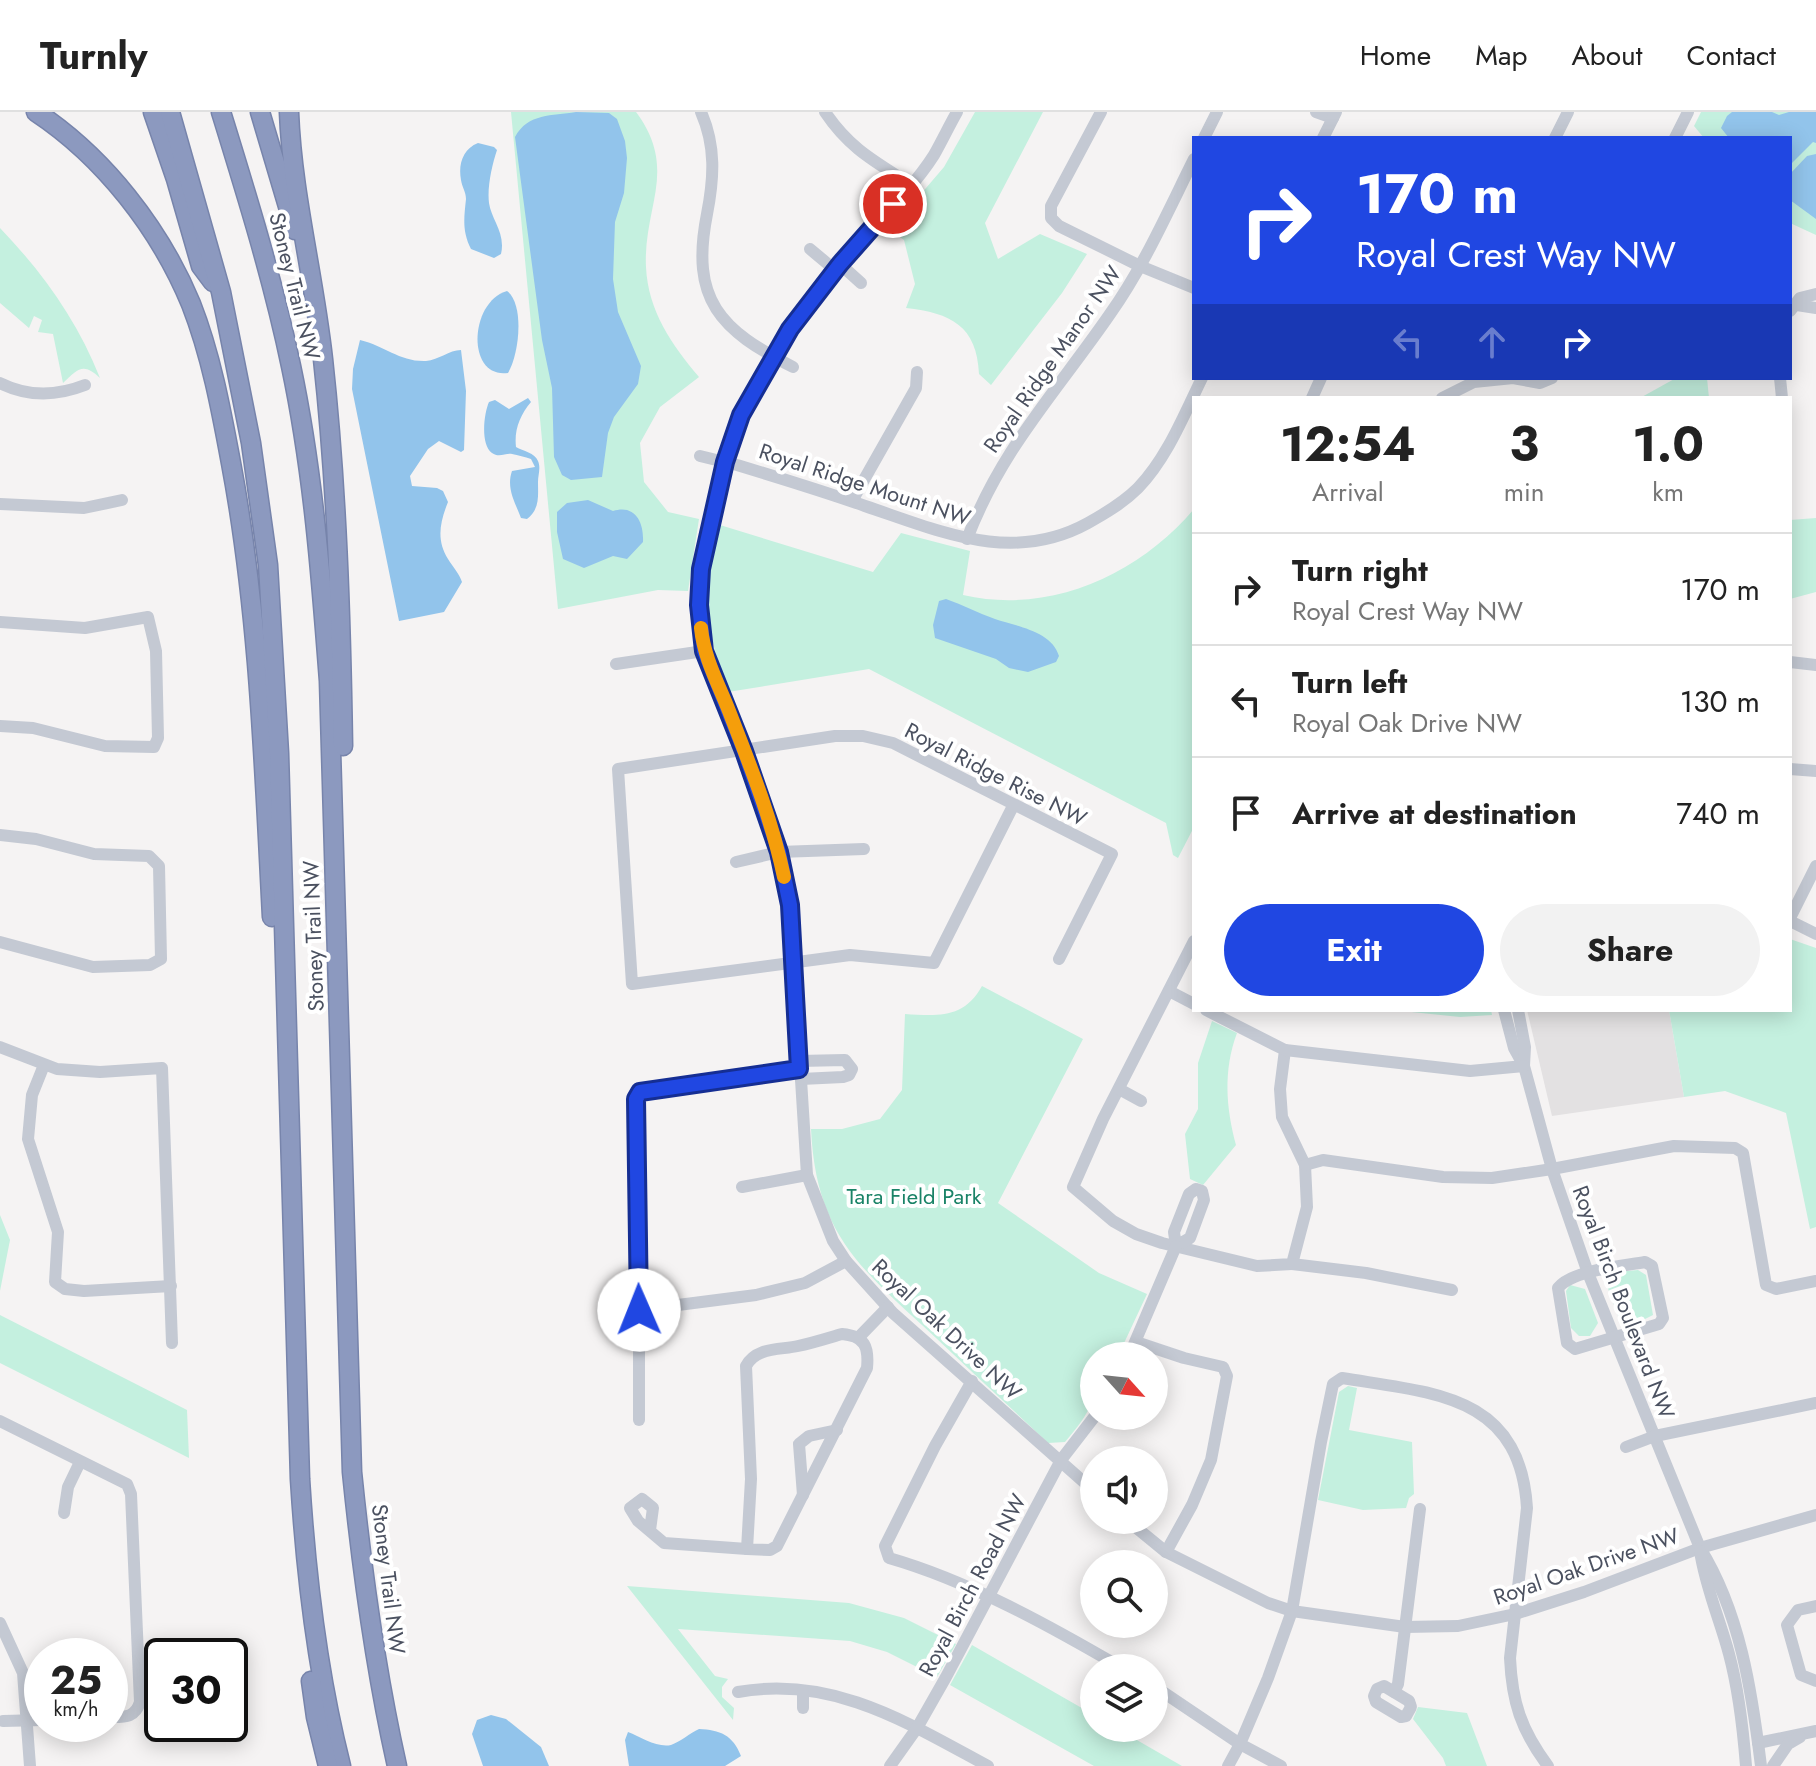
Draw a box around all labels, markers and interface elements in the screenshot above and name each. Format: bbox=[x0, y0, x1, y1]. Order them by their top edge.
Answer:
text: Turnly bbox=[40, 28, 148, 83]
text: Home bbox=[1360, 35, 1431, 76]
text: Map bbox=[1475, 35, 1527, 76]
text: About bbox=[1571, 35, 1643, 76]
text: Contact bbox=[1687, 35, 1776, 76]
text: 170 m bbox=[1356, 153, 1518, 234]
icon: right bbox=[1224, 168, 1328, 272]
pin bbox=[859, 170, 927, 238]
icon: arrive bbox=[871, 182, 915, 226]
street label: Stoney Trail NW bbox=[261, 209, 329, 363]
text: Royal Crest Way NW bbox=[1356, 228, 1676, 280]
street label: Royal Ridge Manor NW bbox=[975, 259, 1129, 459]
icon: left bbox=[1386, 320, 1430, 364]
icon: ahead bbox=[1470, 320, 1514, 364]
icon: right bbox=[1554, 320, 1598, 364]
text: 12:54 bbox=[1280, 410, 1416, 479]
text: 3 bbox=[1509, 410, 1539, 479]
text: 1.0 bbox=[1632, 410, 1704, 479]
street label: Royal Ridge Mount NW bbox=[755, 435, 975, 533]
text: Arrival bbox=[1312, 473, 1384, 511]
text: min bbox=[1504, 473, 1544, 511]
text: km bbox=[1652, 473, 1684, 511]
text: Turn right bbox=[1292, 549, 1428, 592]
icon: right bbox=[1224, 567, 1268, 611]
text: 170 m bbox=[1680, 568, 1760, 611]
text: Royal Crest Way NW bbox=[1292, 592, 1523, 630]
text: Turn left bbox=[1292, 661, 1407, 704]
icon: left bbox=[1224, 679, 1268, 723]
text: 130 m bbox=[1680, 680, 1760, 723]
text: Royal Oak Drive NW bbox=[1292, 704, 1522, 742]
street label: Royal Ridge Rise NW bbox=[899, 714, 1093, 834]
icon: arrive bbox=[1224, 791, 1268, 835]
text: Arrive at destination bbox=[1292, 792, 1577, 835]
text: 740 m bbox=[1676, 792, 1760, 835]
street label: Stoney Trail NW bbox=[294, 860, 332, 1012]
button: Exit bbox=[1224, 904, 1484, 996]
button: Share bbox=[1500, 904, 1760, 996]
park label: Tara Field Park bbox=[847, 1180, 982, 1212]
street label: Royal Birch Boulevard NW bbox=[1565, 1181, 1683, 1423]
street label: Royal Oak Drive NW bbox=[865, 1251, 1029, 1407]
position arrow bbox=[597, 1268, 681, 1352]
north arrow bbox=[1080, 1342, 1168, 1430]
map controls bbox=[1080, 1342, 1168, 1742]
button: sound bbox=[1080, 1446, 1168, 1534]
street label: Royal Birch Road NW bbox=[910, 1488, 1034, 1682]
street label: Stoney Trail NW bbox=[364, 1502, 414, 1656]
street label: Royal Oak Drive NW bbox=[1489, 1519, 1683, 1613]
button: search bbox=[1080, 1550, 1168, 1638]
speed limit sign: 30 bbox=[144, 1638, 248, 1742]
text: 25 bbox=[50, 1651, 102, 1709]
button: layers bbox=[1080, 1654, 1168, 1742]
text: km/h bbox=[53, 1695, 99, 1724]

